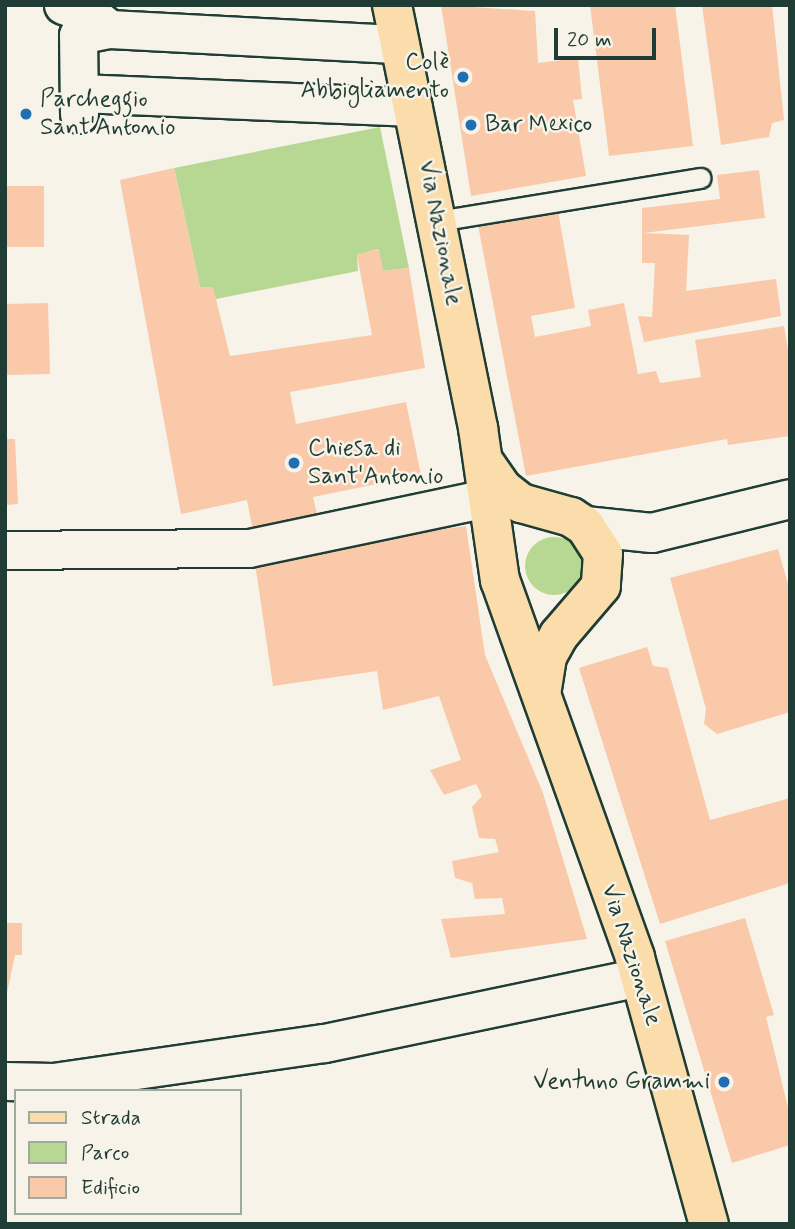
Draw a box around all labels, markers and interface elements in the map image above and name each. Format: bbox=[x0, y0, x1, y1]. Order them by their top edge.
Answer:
scale bar bbox=[557, 14, 658, 58]
text: 20 m bbox=[567, 26, 612, 54]
place label: Colè Abbigliamento bbox=[300, 49, 449, 105]
marker: Colè Abbigliamento bbox=[455, 69, 471, 85]
place label: Parcheggio Sant'Antonio bbox=[40, 86, 175, 142]
marker: Parcheggio Sant'Antonio bbox=[18, 106, 34, 122]
place label: Bar Mexico bbox=[485, 111, 594, 139]
marker: Bar Mexico bbox=[463, 117, 479, 133]
street label: Via Nazionale bbox=[412, 160, 468, 306]
place label: Chiesa di Sant'Antonio bbox=[308, 435, 443, 491]
marker: Chiesa di Sant'Antonio bbox=[286, 455, 302, 471]
street label: Via Nazionale bbox=[595, 882, 667, 1028]
place label: Ventuno Grammi bbox=[530, 1068, 710, 1096]
marker: Ventuno Grammi bbox=[716, 1074, 732, 1090]
legend bbox=[14, 1089, 242, 1215]
text: Strada bbox=[81, 1104, 141, 1132]
text: Parco bbox=[81, 1139, 129, 1167]
text: Edificio bbox=[81, 1174, 140, 1202]

